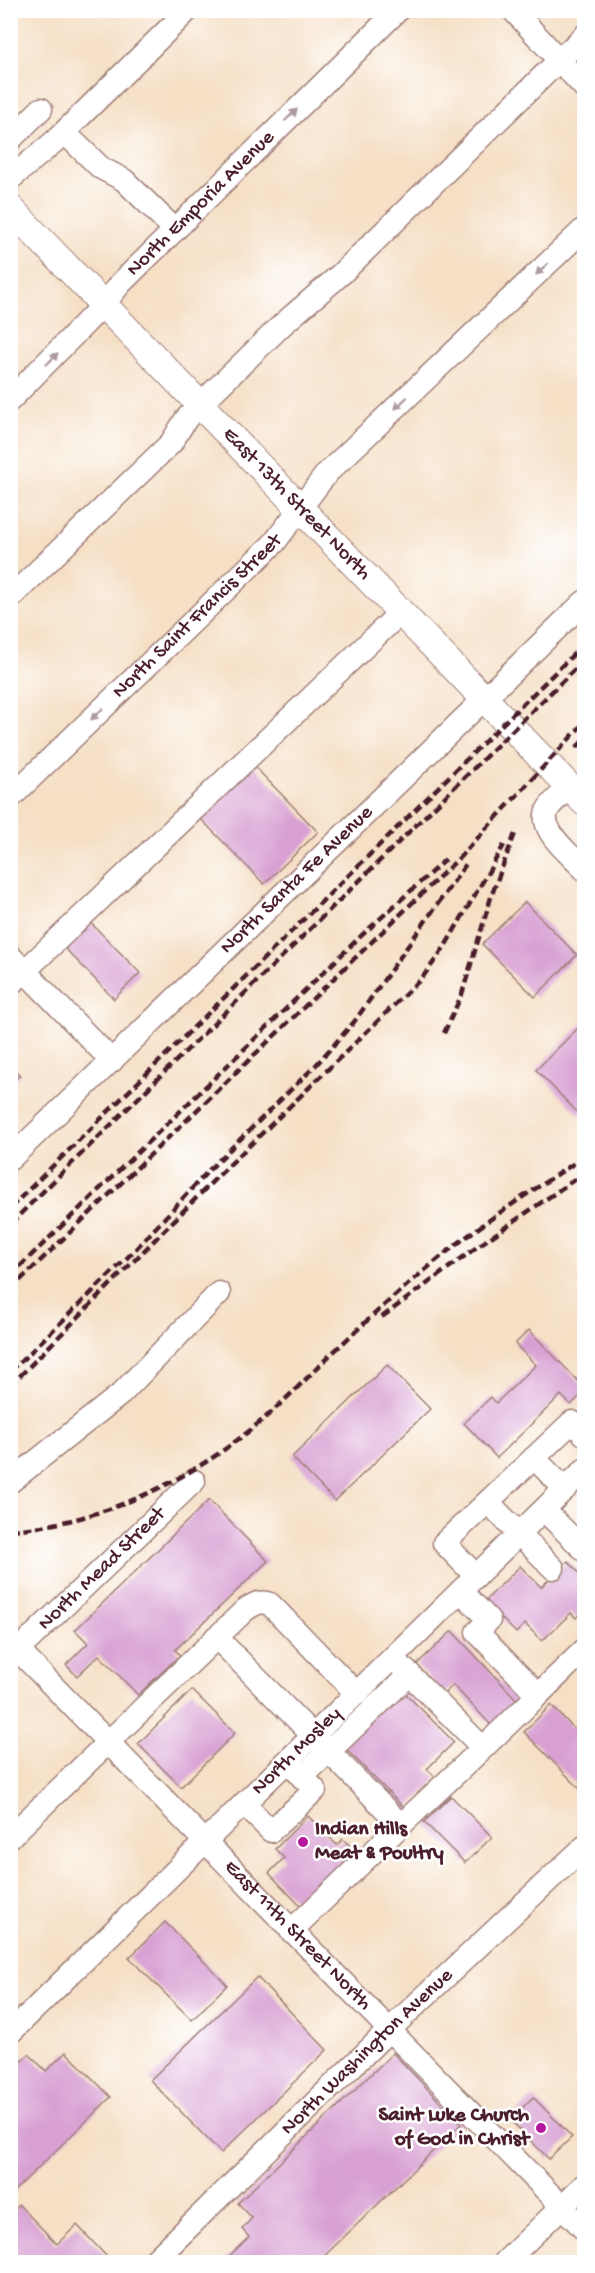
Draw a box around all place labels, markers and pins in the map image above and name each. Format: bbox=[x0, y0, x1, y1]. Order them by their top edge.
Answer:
place label: Indian Hills Meat & Poultry bbox=[315, 1818, 444, 1867]
marker: Indian Hills Meat & Poultry bbox=[296, 1835, 310, 1849]
place label: Saint Luke Church of God in Christ bbox=[378, 2104, 531, 2153]
marker: Saint Luke Church of God in Christ bbox=[534, 2121, 548, 2135]

